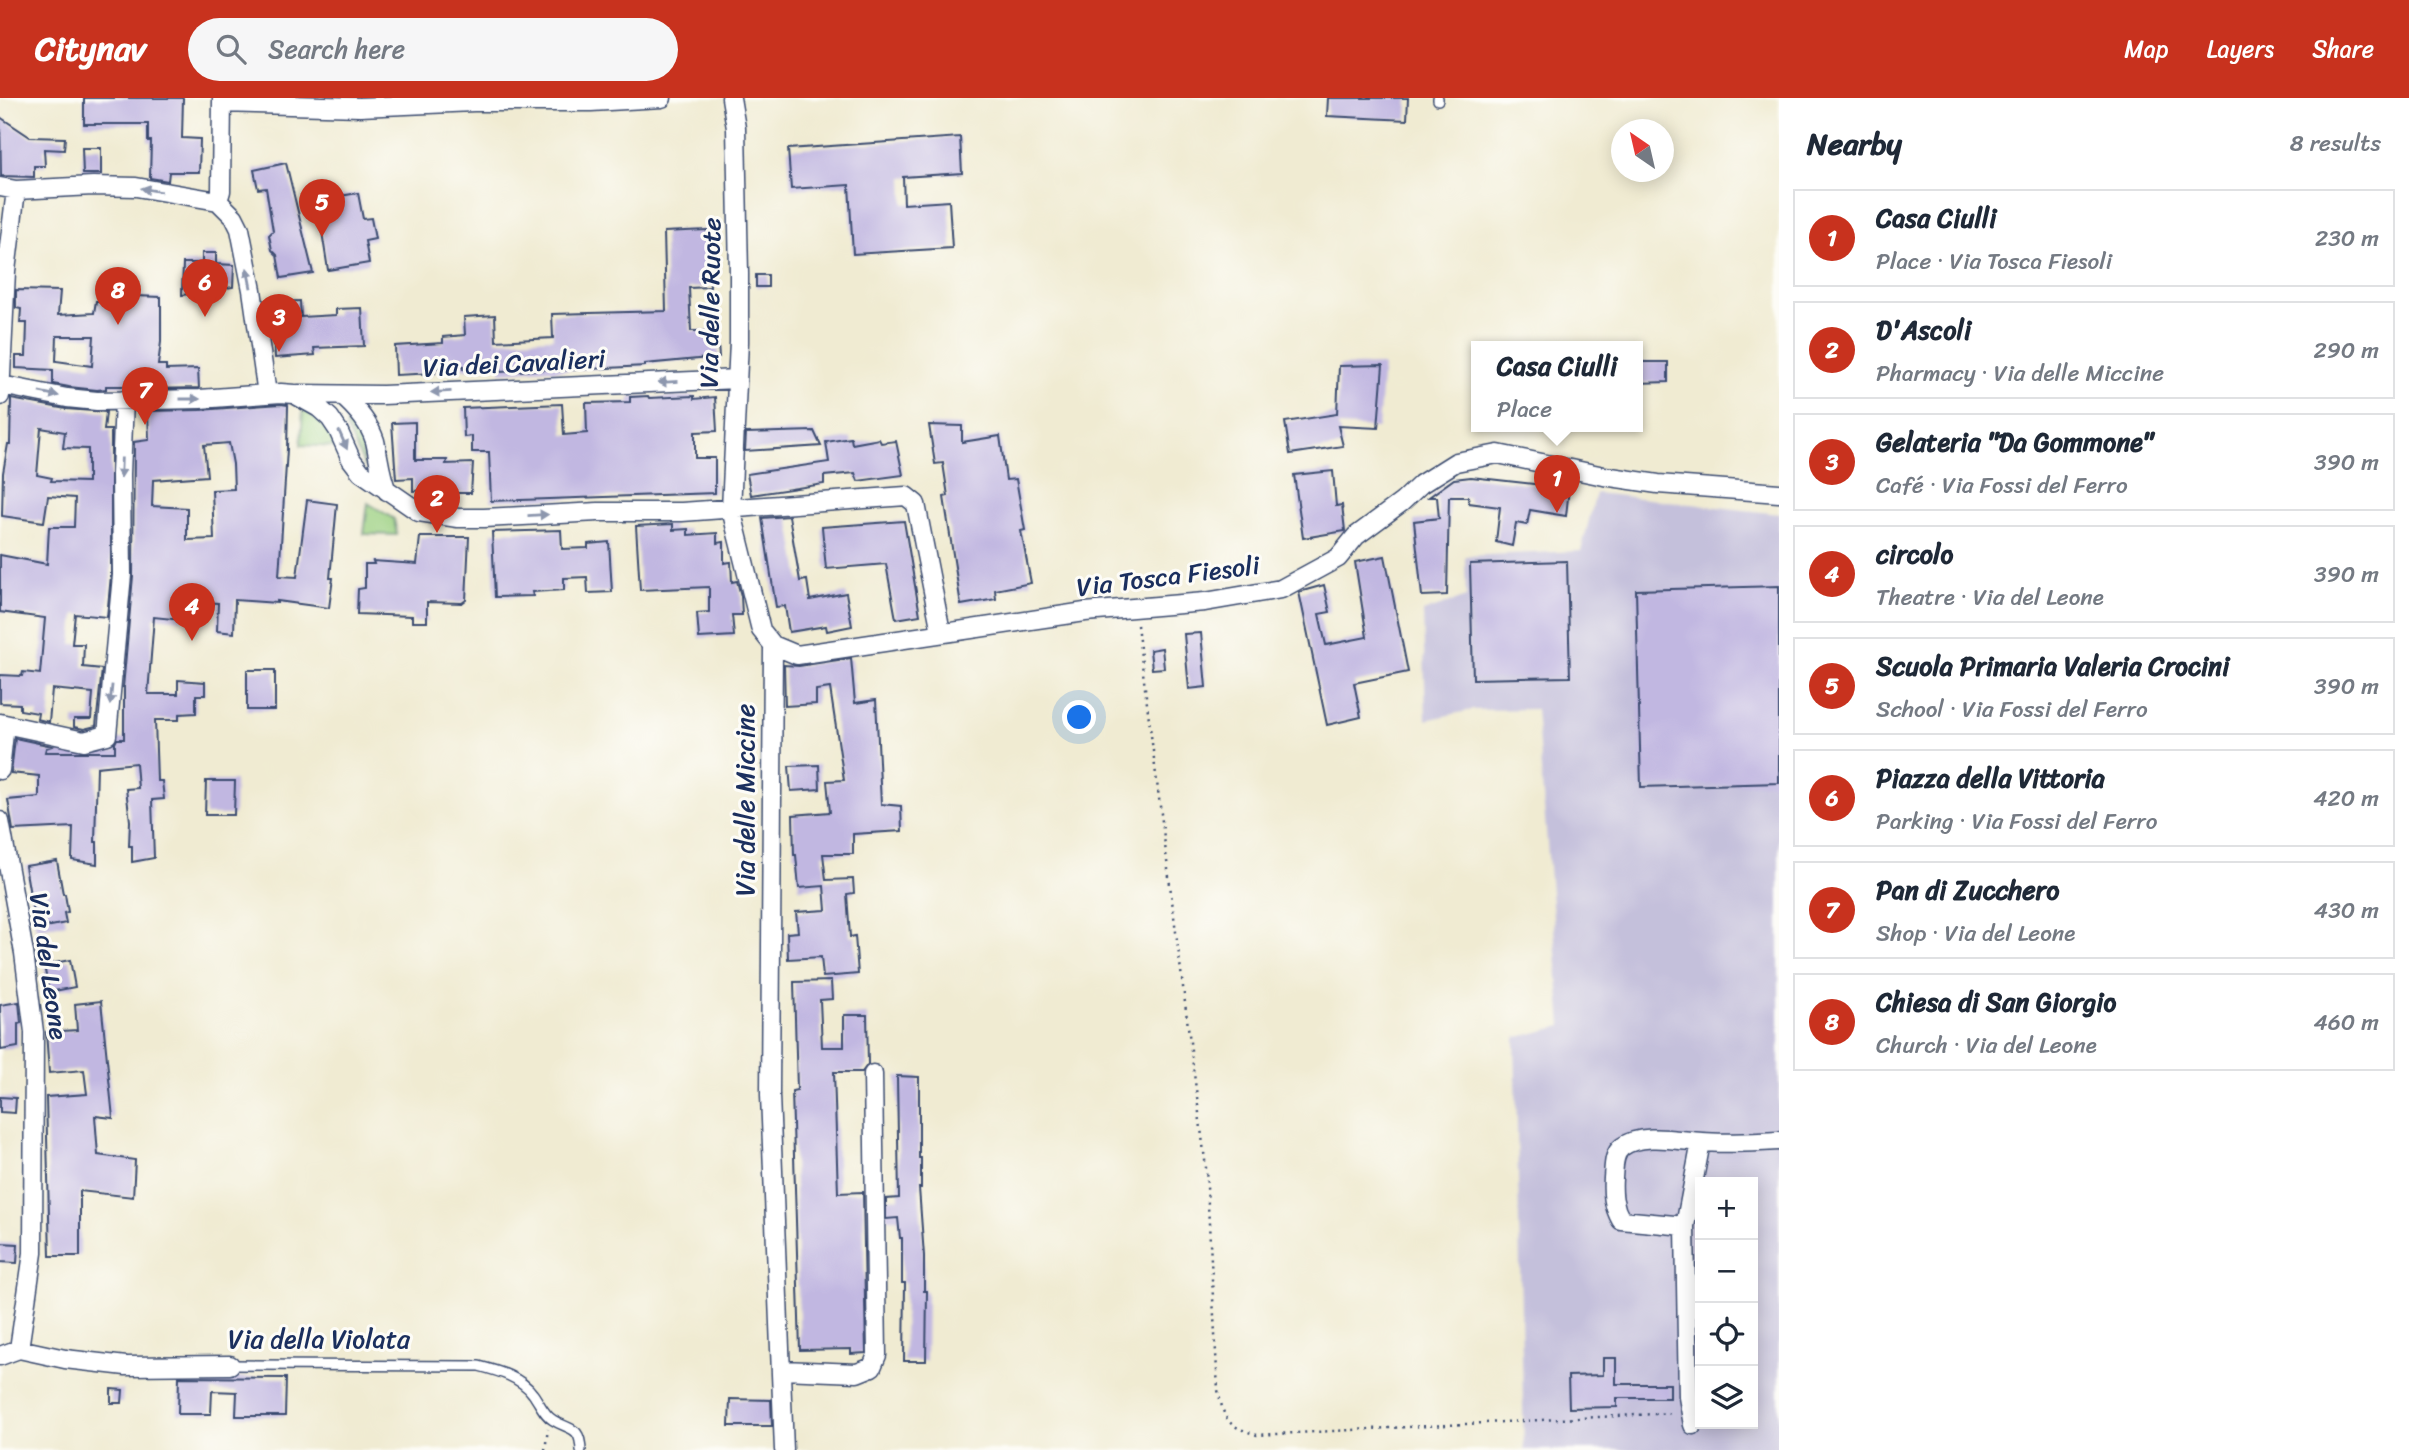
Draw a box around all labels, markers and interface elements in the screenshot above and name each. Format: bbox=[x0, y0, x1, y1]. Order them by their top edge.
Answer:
search box bbox=[188, 18, 678, 81]
text: Citynav bbox=[35, 20, 146, 78]
text: Search here bbox=[268, 26, 405, 72]
text: Map bbox=[2124, 28, 2169, 70]
text: Layers bbox=[2207, 28, 2274, 70]
text: Share bbox=[2312, 28, 2374, 70]
icon: search bbox=[212, 30, 250, 68]
text: Nearby bbox=[1807, 117, 1902, 171]
north arrow bbox=[1611, 119, 1674, 182]
text: 8 results bbox=[2290, 123, 2381, 164]
pin: 5 bbox=[299, 179, 345, 237]
one-way arrow bbox=[140, 184, 162, 195]
text: Casa Ciulli bbox=[1876, 195, 1996, 241]
street label: Via delle Ruote bbox=[686, 217, 734, 389]
text: 1 bbox=[1827, 218, 1837, 259]
text: 230 m bbox=[2315, 218, 2379, 259]
text: Place · Via Tosca Fiesoli bbox=[1876, 241, 2112, 282]
pin: 6 bbox=[182, 259, 228, 317]
pin: 8 bbox=[95, 267, 141, 325]
one-way arrow bbox=[244, 267, 255, 289]
pin: 3 bbox=[256, 294, 302, 352]
text: D'Ascoli bbox=[1876, 307, 1971, 353]
text: 2 bbox=[1825, 330, 1839, 371]
text: 290 m bbox=[2313, 330, 2379, 371]
street label: Via dei Cavalieri bbox=[422, 335, 607, 391]
popup bbox=[1471, 341, 1643, 432]
text: Casa Ciulli bbox=[1497, 343, 1617, 389]
text: Pharmacy · Via delle Miccine bbox=[1876, 353, 2164, 394]
pin: 7 bbox=[122, 367, 168, 425]
one-way arrow bbox=[657, 376, 679, 387]
one-way arrow bbox=[430, 387, 452, 398]
one-way arrow bbox=[38, 388, 60, 399]
text: Place bbox=[1497, 389, 1552, 430]
one-way arrow bbox=[179, 393, 201, 405]
text: Gelateria "Da Gommone" bbox=[1876, 419, 2154, 465]
one-way arrow bbox=[337, 430, 348, 450]
text: 3 bbox=[1826, 442, 1838, 483]
text: 390 m bbox=[2314, 442, 2379, 483]
pin: 1 bbox=[1534, 455, 1580, 513]
one-way arrow bbox=[116, 457, 127, 479]
text: Café · Via Fossi del Ferro bbox=[1876, 465, 2128, 506]
pin: 2 bbox=[414, 475, 460, 533]
one-way arrow bbox=[527, 510, 549, 521]
text: circolo bbox=[1876, 531, 1953, 577]
street label: Via Tosca Fiesoli bbox=[1074, 542, 1263, 610]
text: 4 bbox=[1825, 554, 1839, 595]
text: 390 m bbox=[2314, 554, 2379, 595]
text: Theatre · Via del Leone bbox=[1876, 577, 2104, 618]
pin: 4 bbox=[169, 583, 215, 641]
text: Scuola Primaria Valeria Crocini bbox=[1876, 643, 2229, 689]
text: 5 bbox=[1825, 666, 1839, 707]
text: 390 m bbox=[2314, 666, 2379, 707]
one-way arrow bbox=[105, 684, 116, 706]
text: School · Via Fossi del Ferro bbox=[1876, 689, 2148, 730]
your location bbox=[1062, 700, 1096, 734]
street label: Via delle Miccine bbox=[722, 704, 768, 896]
text: Piazza della Vittoria bbox=[1876, 755, 2105, 801]
text: 6 bbox=[1825, 778, 1839, 819]
text: 420 m bbox=[2313, 778, 2379, 819]
text: Parking · Via Fossi del Ferro bbox=[1876, 801, 2157, 842]
text: Pan di Zucchero bbox=[1876, 867, 2059, 913]
street label: Via del Leone bbox=[16, 889, 82, 1043]
text: 7 bbox=[1825, 890, 1839, 931]
text: 430 m bbox=[2314, 890, 2379, 931]
text: Shop · Via del Leone bbox=[1876, 913, 2075, 954]
text: Chiesa di San Giorgio bbox=[1876, 979, 2116, 1025]
text: 8 bbox=[1825, 1002, 1839, 1043]
text: 460 m bbox=[2313, 1002, 2379, 1043]
text: Church · Via del Leone bbox=[1876, 1025, 2097, 1066]
map controls bbox=[1695, 1177, 1758, 1429]
button: + bbox=[1695, 1177, 1758, 1240]
button: − bbox=[1695, 1240, 1758, 1303]
button: locate bbox=[1695, 1303, 1758, 1366]
street label: Via della Violata bbox=[228, 1316, 411, 1362]
button: layers bbox=[1695, 1366, 1758, 1429]

